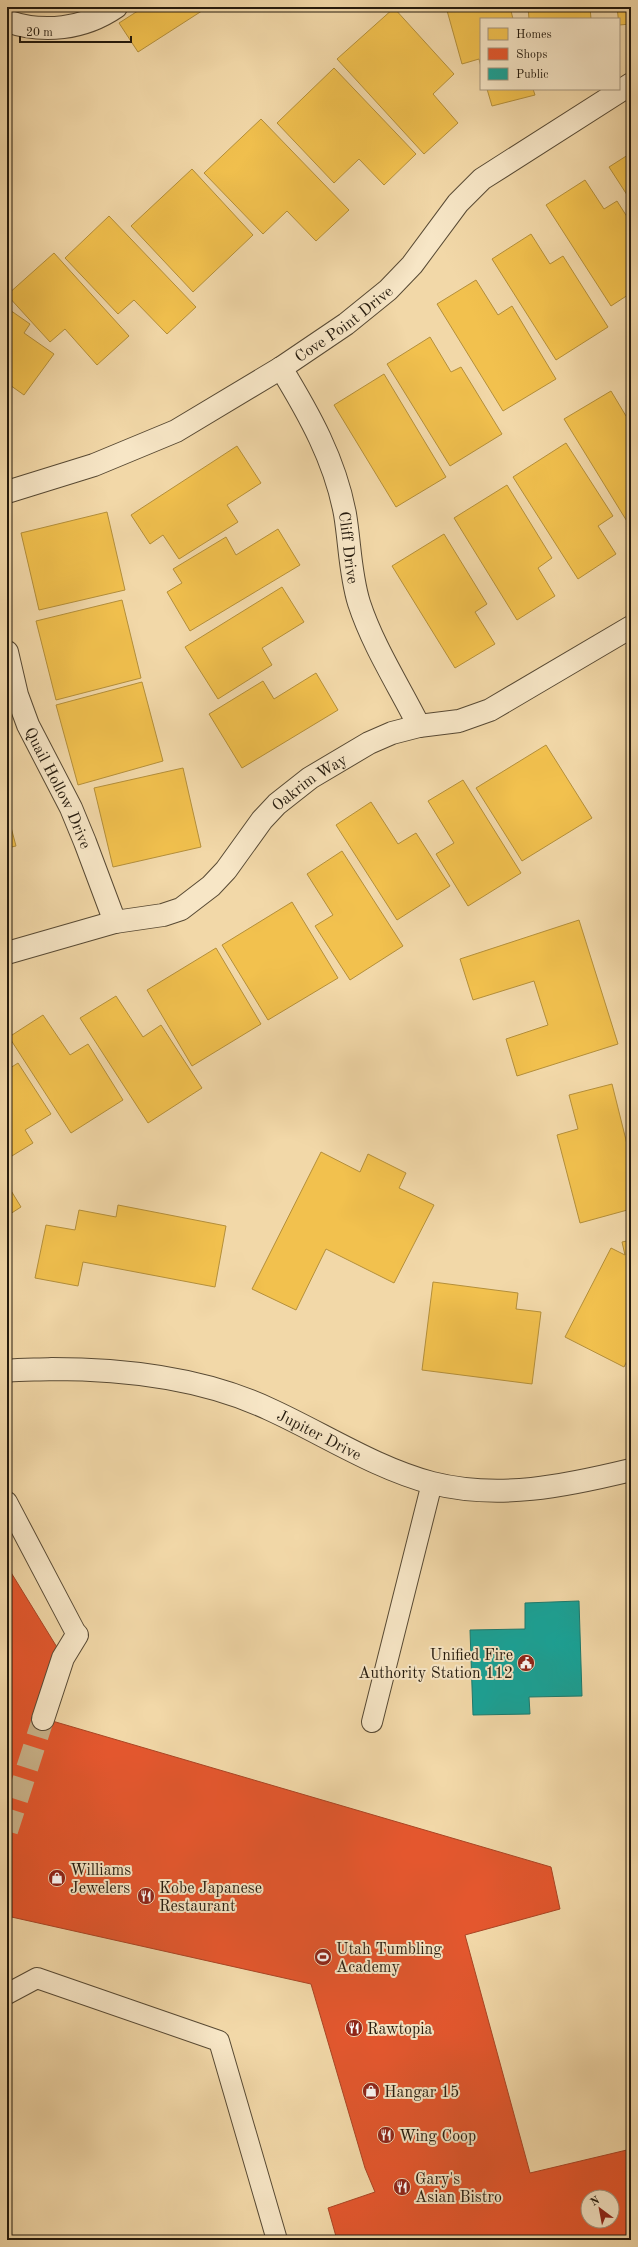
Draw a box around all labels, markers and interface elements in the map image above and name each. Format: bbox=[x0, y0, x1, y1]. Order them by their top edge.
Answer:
scale bar bbox=[20, 18, 131, 44]
legend bbox=[480, 18, 620, 90]
text: 20 m bbox=[26, 27, 53, 39]
text: Homes bbox=[516, 29, 552, 41]
text: Shops bbox=[516, 49, 547, 61]
text: Public bbox=[516, 69, 548, 81]
street label: Cove Point Drive bbox=[293, 284, 396, 366]
street label: Cliff Drive bbox=[335, 510, 360, 585]
street label: Quail Hollow Drive bbox=[21, 725, 93, 851]
street label: Oakrim Way bbox=[269, 752, 350, 815]
street label: Jupiter Drive bbox=[274, 1408, 363, 1464]
place label: Unified Fire Authority Station 112 bbox=[358, 1648, 513, 1682]
public building icon: Unified Fire Authority Station 112 bbox=[516, 1653, 536, 1673]
place label: Williams Jewelers bbox=[70, 1863, 131, 1897]
shop icon: Williams Jewelers bbox=[47, 1868, 67, 1888]
place label: Kobe Japanese Restaurant bbox=[159, 1881, 262, 1915]
restaurant icon: Kobe Japanese Restaurant bbox=[136, 1886, 156, 1906]
place label: Utah Tumbling Academy bbox=[336, 1942, 442, 1976]
sports icon: Utah Tumbling Academy bbox=[313, 1947, 333, 1967]
restaurant icon: Rawtopia bbox=[344, 2018, 364, 2038]
place label: Rawtopia bbox=[367, 2022, 433, 2038]
shop icon: Hangar 15 bbox=[361, 2081, 381, 2101]
place label: Hangar 15 bbox=[384, 2085, 459, 2101]
restaurant icon: Wing Coop bbox=[376, 2125, 396, 2145]
place label: Wing Coop bbox=[399, 2129, 476, 2145]
place label: Gary's Asian Bistro bbox=[415, 2172, 502, 2206]
restaurant icon: Gary's Asian Bistro bbox=[392, 2177, 412, 2197]
north arrow bbox=[580, 2189, 620, 2229]
text: N bbox=[589, 2195, 602, 2209]

